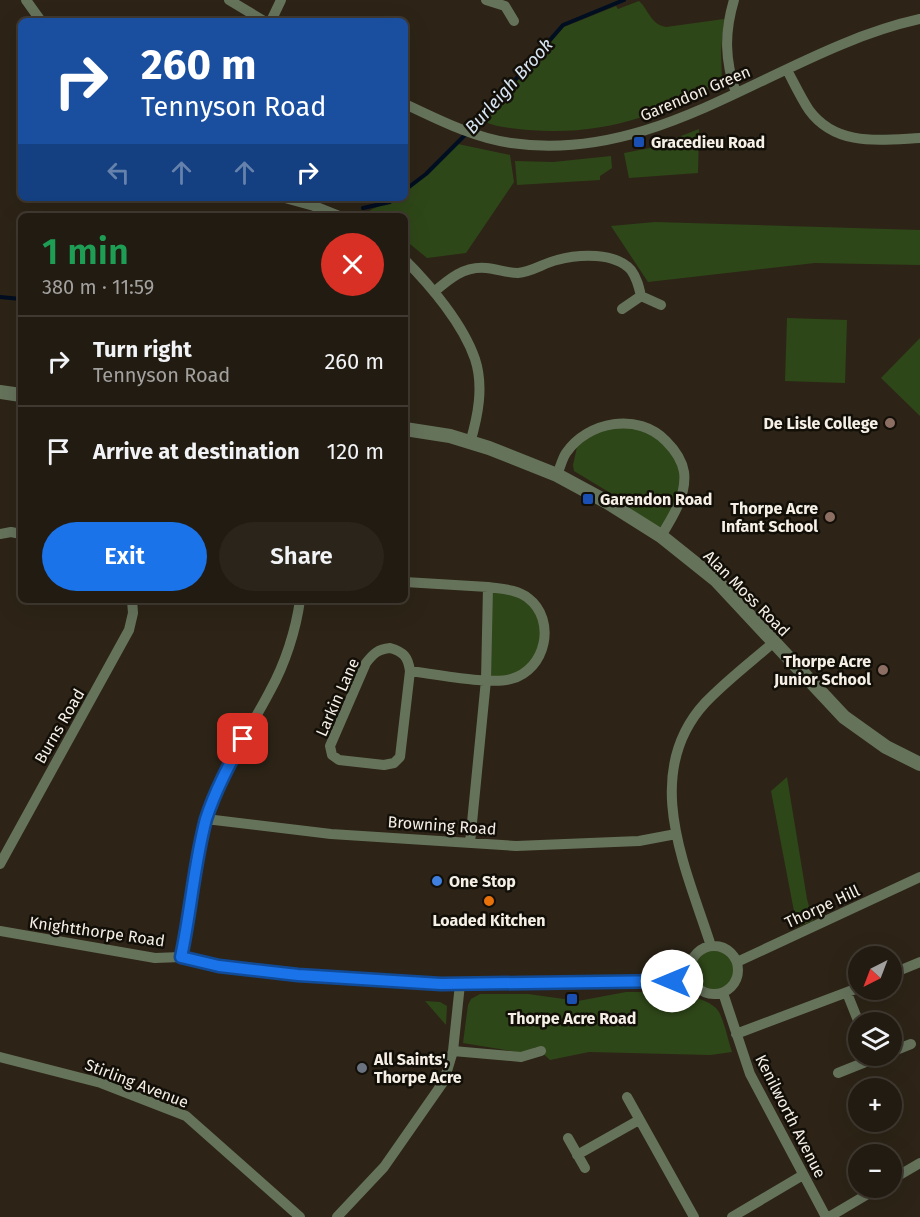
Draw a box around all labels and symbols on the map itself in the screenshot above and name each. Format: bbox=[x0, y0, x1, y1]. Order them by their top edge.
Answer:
water label: Burleigh Brook bbox=[460, 34, 558, 138]
street label: Garendon Green bbox=[637, 62, 753, 125]
place label: Gracedieu Road bbox=[651, 133, 765, 152]
marker: Gracedieu Road bbox=[632, 135, 646, 149]
place label: De Lisle College bbox=[763, 414, 878, 433]
marker: De Lisle College bbox=[883, 416, 897, 430]
place label: Garendon Road bbox=[600, 490, 712, 509]
marker: Garendon Road bbox=[581, 492, 595, 506]
place label: Thorpe Acre Infant School bbox=[721, 499, 818, 536]
marker: Thorpe Acre Infant School bbox=[823, 510, 837, 524]
street label: Alan Moss Road bbox=[700, 546, 794, 640]
place label: Thorpe Acre Junior School bbox=[773, 652, 871, 689]
street label: Larkin Lane bbox=[312, 655, 363, 739]
marker: Thorpe Acre Junior School bbox=[876, 663, 890, 677]
street label: Burns Road bbox=[30, 685, 88, 767]
pin bbox=[217, 713, 268, 764]
street label: Browning Road bbox=[387, 812, 497, 839]
place label: One Stop bbox=[449, 872, 516, 891]
marker: One Stop bbox=[430, 874, 444, 888]
street label: Thorpe Hill bbox=[782, 881, 863, 932]
marker: Loaded Kitchen bbox=[482, 894, 496, 908]
place label: Loaded Kitchen bbox=[432, 911, 546, 930]
street label: Knightthorpe Road bbox=[28, 913, 166, 950]
north arrow bbox=[848, 946, 902, 1000]
position arrow bbox=[640, 949, 704, 1013]
marker: Thorpe Acre Road bbox=[565, 992, 579, 1006]
place label: Thorpe Acre Road bbox=[508, 1009, 636, 1028]
place label: All Saints', Thorpe Acre bbox=[373, 1050, 462, 1087]
street label: Kenilworth Avenue bbox=[751, 1051, 830, 1181]
street label: Stirling Avenue bbox=[82, 1055, 191, 1112]
marker: All Saints', Thorpe Acre bbox=[355, 1061, 369, 1075]

